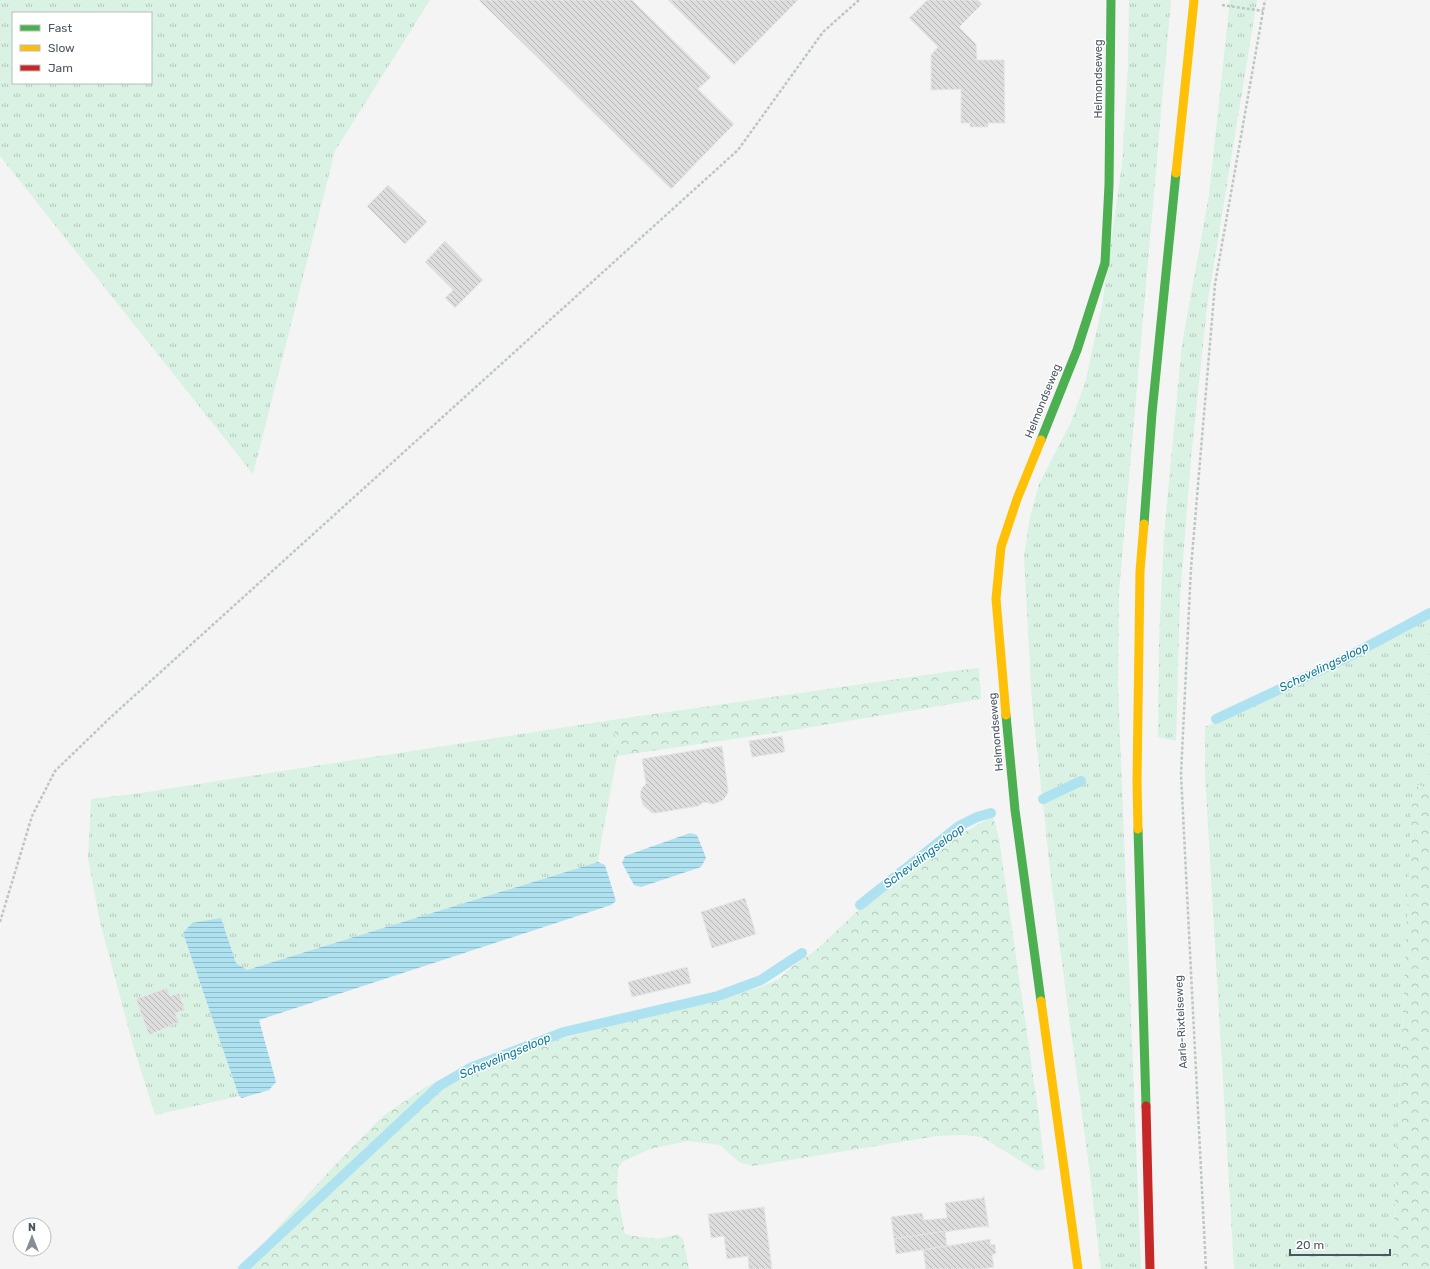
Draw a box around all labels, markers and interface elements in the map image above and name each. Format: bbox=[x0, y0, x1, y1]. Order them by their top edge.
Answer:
legend bbox=[12, 12, 152, 84]
text: Fast bbox=[48, 21, 72, 35]
street label: Helmondseweg bbox=[1092, 39, 1105, 119]
text: Slow bbox=[48, 41, 75, 55]
text: Jam bbox=[48, 61, 73, 75]
street label: Helmondseweg bbox=[1022, 362, 1064, 440]
water label: Schevelingseloop bbox=[1277, 639, 1371, 695]
street label: Helmondseweg bbox=[986, 692, 1006, 772]
water label: Schevelingseloop bbox=[881, 821, 967, 891]
street label: Aarle-Rixtelseweg bbox=[1172, 975, 1190, 1069]
water label: Schevelingseloop bbox=[457, 1030, 553, 1082]
north arrow bbox=[12, 1217, 52, 1257]
text: N bbox=[28, 1221, 36, 1234]
scale bar bbox=[1290, 1231, 1390, 1257]
text: 20 m bbox=[1296, 1238, 1324, 1252]

